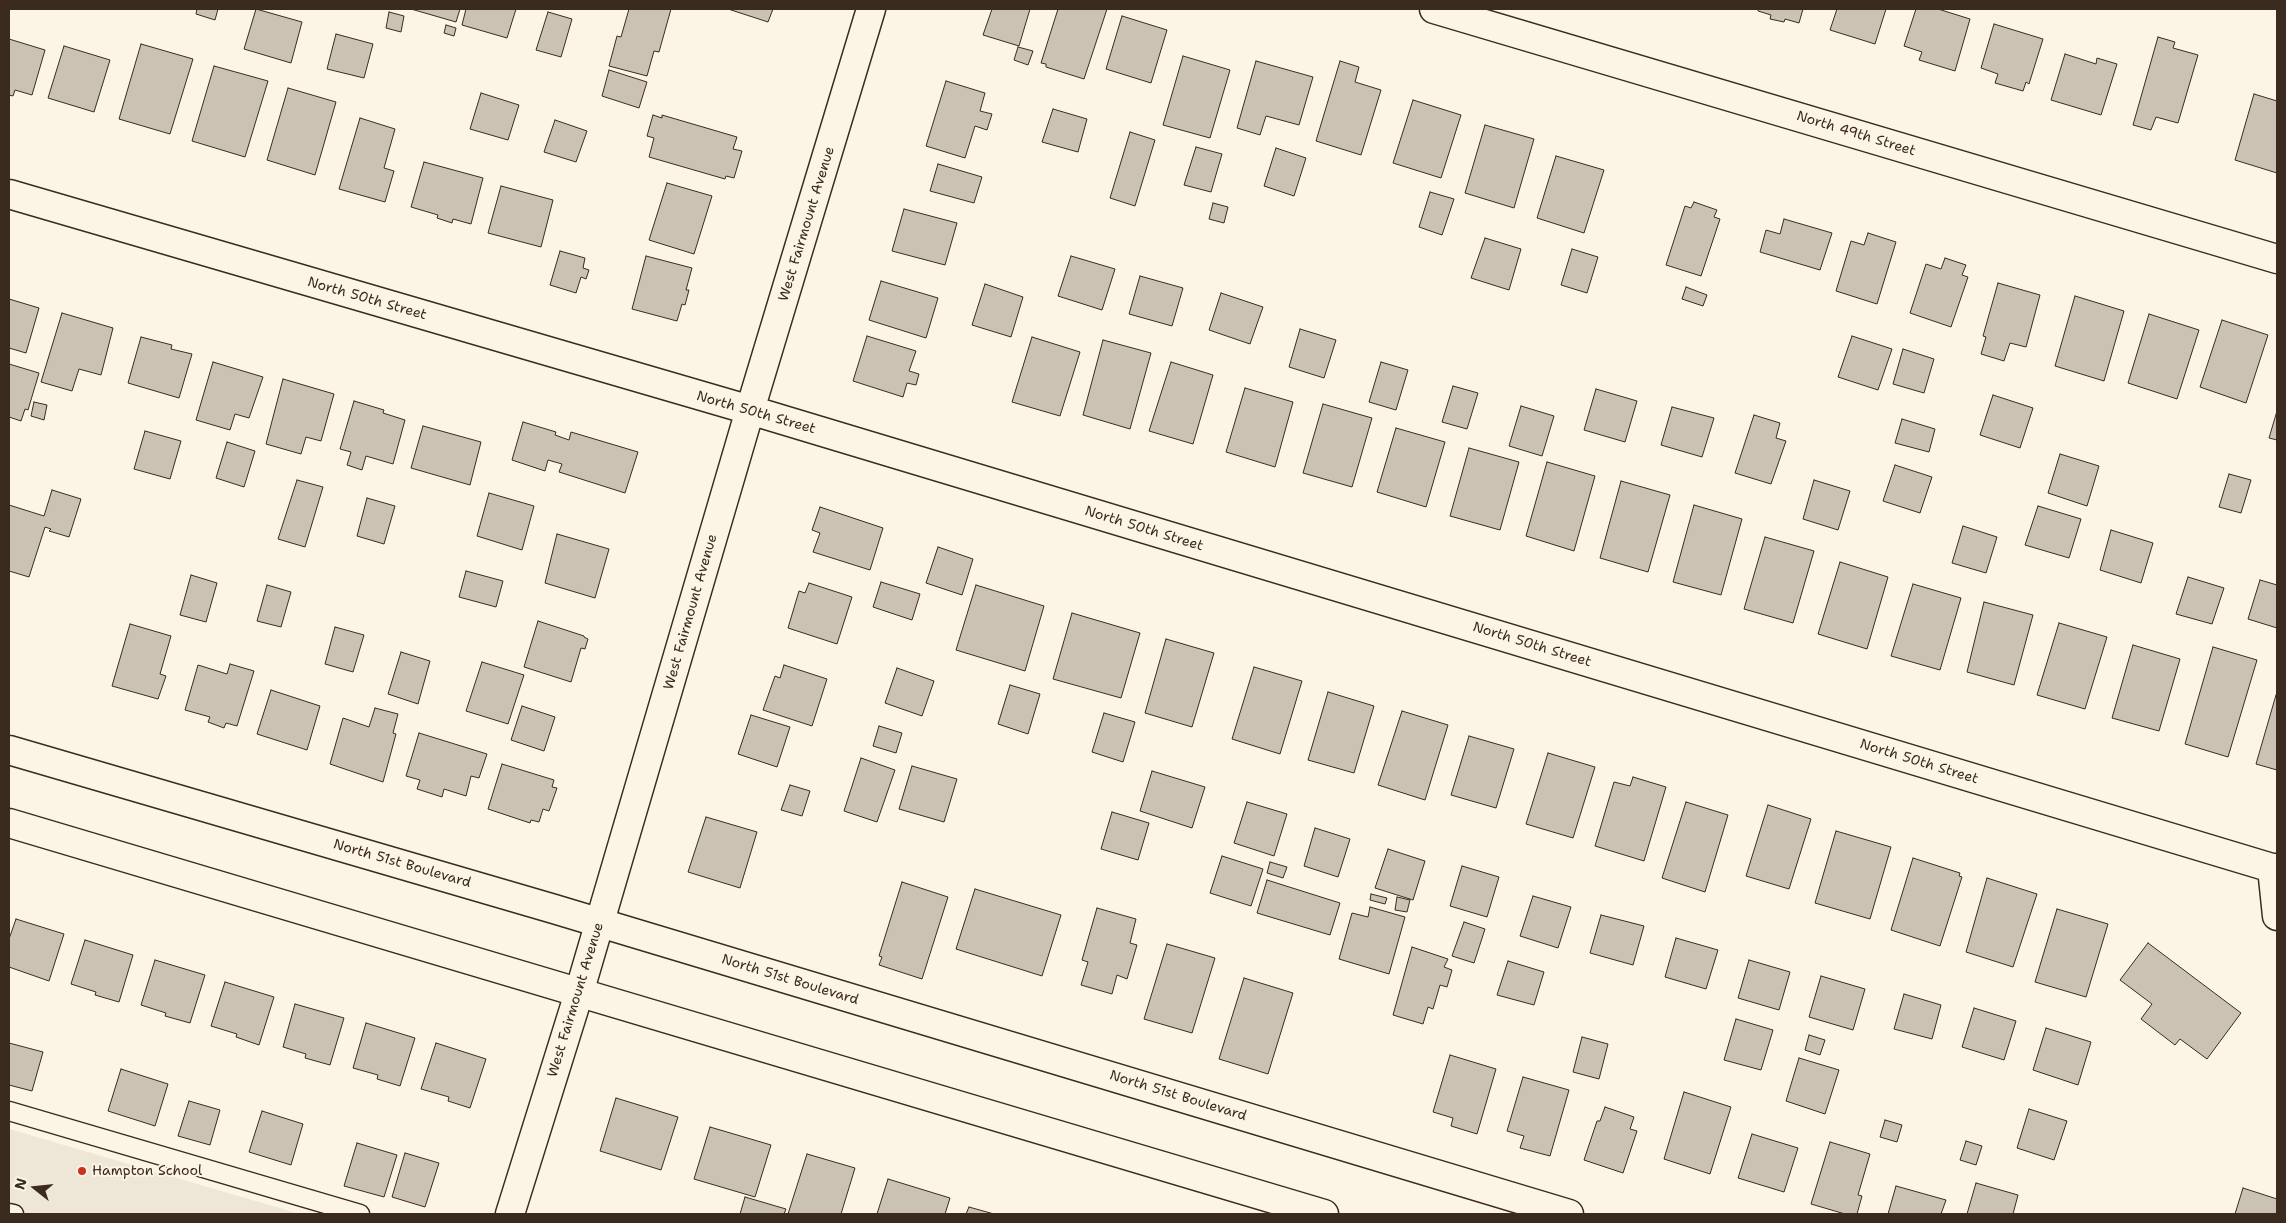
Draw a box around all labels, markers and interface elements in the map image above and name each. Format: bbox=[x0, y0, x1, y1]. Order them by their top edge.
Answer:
street label: North 49th Street bbox=[1794, 108, 1918, 160]
street label: West Fairmount Avenue bbox=[775, 145, 839, 303]
street label: North 50th Street bbox=[305, 274, 429, 324]
street label: North 50th Street bbox=[694, 388, 818, 438]
street label: North 50th Street bbox=[1083, 503, 1205, 555]
street label: West Fairmount Avenue bbox=[661, 532, 721, 692]
street label: North 50th Street bbox=[1471, 619, 1593, 671]
street label: North 50th Street bbox=[1858, 736, 1980, 788]
street label: North 51st Boulevard bbox=[331, 836, 473, 892]
street label: West Fairmount Avenue bbox=[544, 921, 608, 1079]
street label: North 51st Boulevard bbox=[719, 951, 861, 1009]
street label: North 51st Boulevard bbox=[1107, 1067, 1249, 1125]
north arrow bbox=[10, 1163, 60, 1213]
place label: Hampton School bbox=[92, 1163, 202, 1179]
marker: Hampton School bbox=[76, 1165, 88, 1177]
text: N bbox=[10, 1176, 31, 1192]

